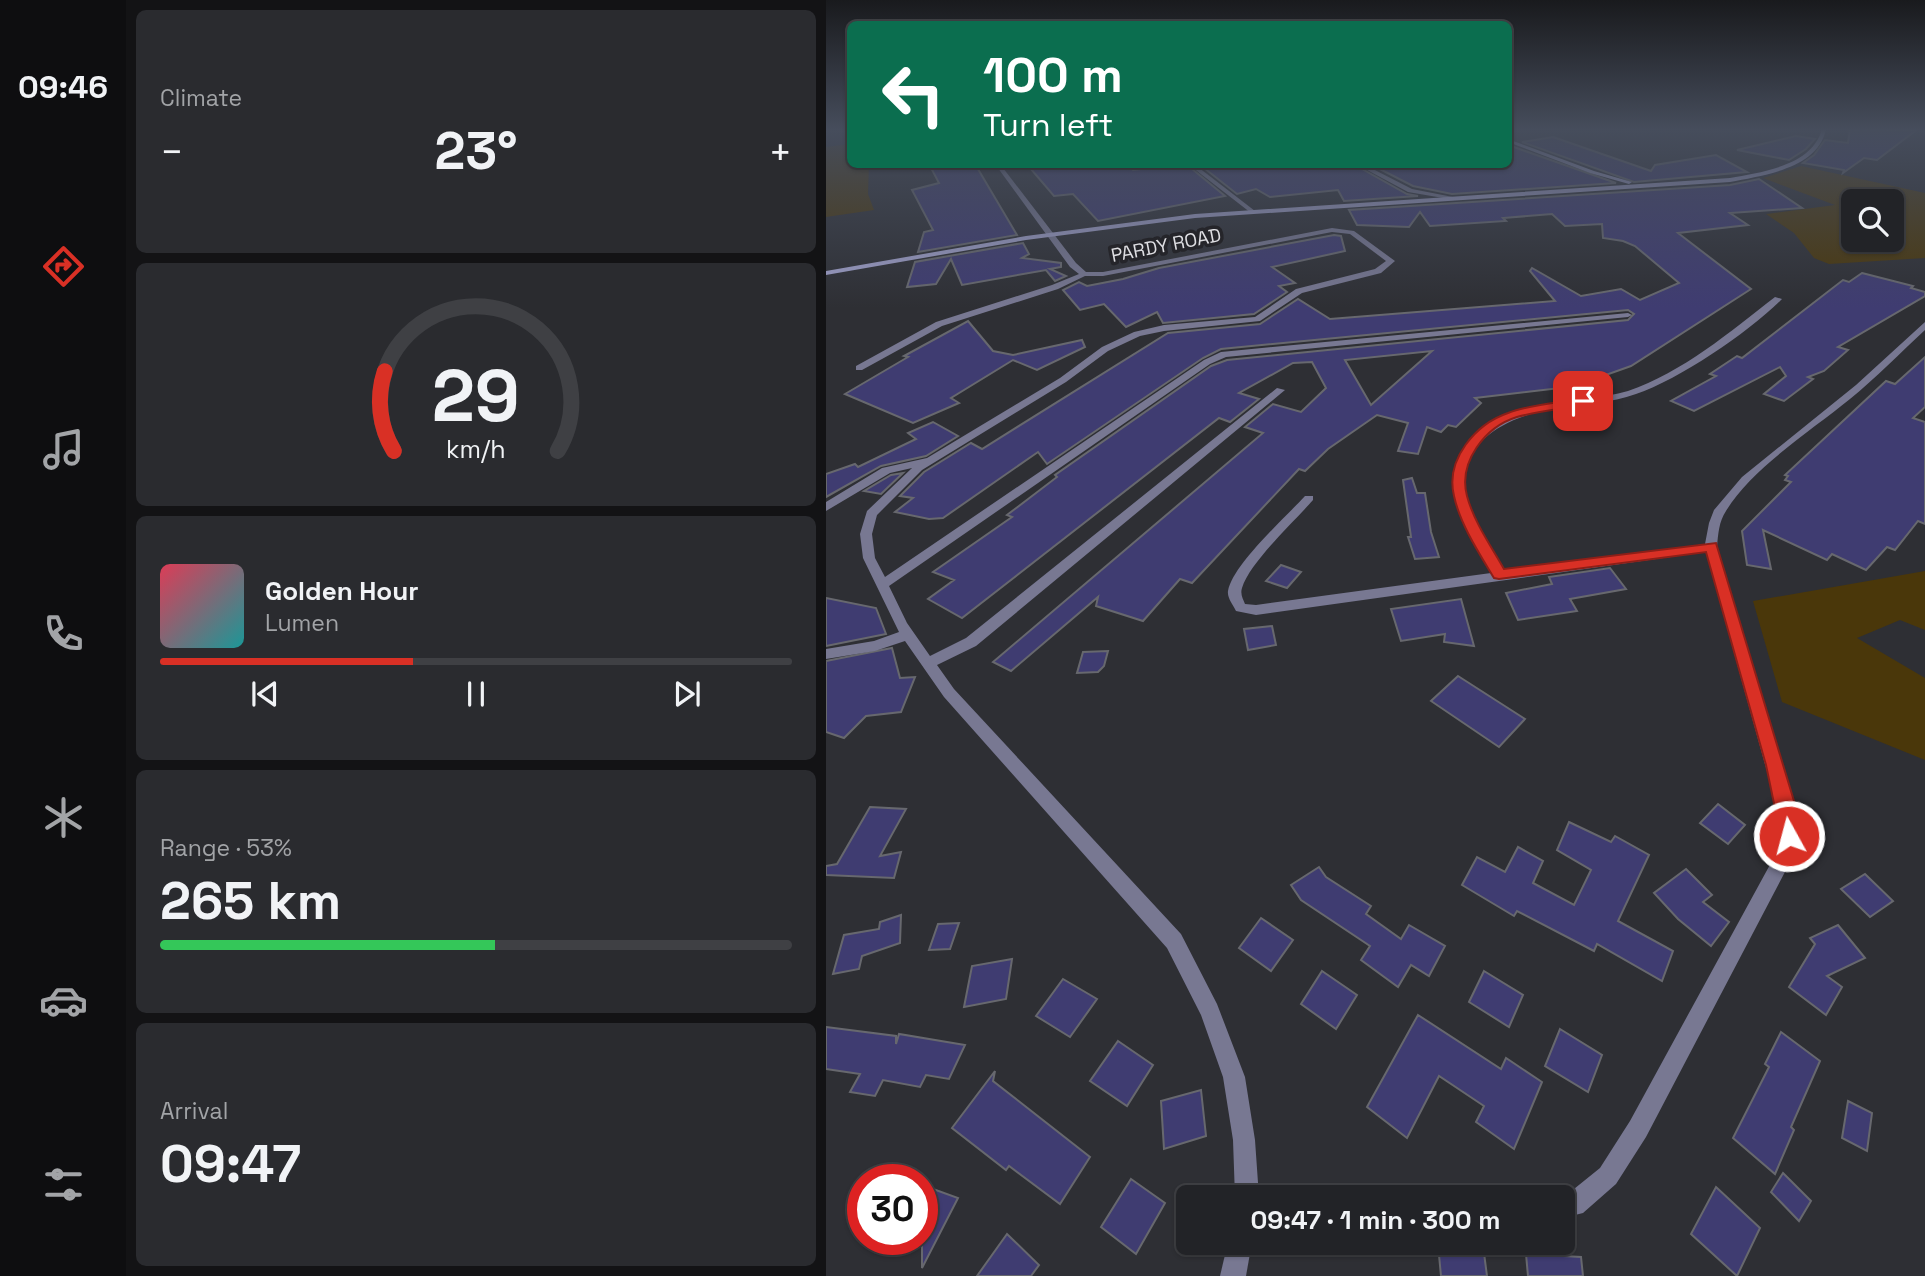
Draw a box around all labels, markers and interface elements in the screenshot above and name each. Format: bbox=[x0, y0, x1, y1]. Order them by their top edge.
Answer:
text: 100 m bbox=[983, 44, 1123, 106]
icon: left bbox=[868, 49, 959, 140]
text: 09:46 bbox=[18, 67, 108, 107]
text: Climate bbox=[160, 83, 242, 113]
text: Turn left bbox=[983, 105, 1113, 145]
text: 23° bbox=[435, 118, 518, 184]
text: − bbox=[160, 128, 184, 176]
text: + bbox=[768, 128, 792, 176]
map controls bbox=[1841, 189, 1904, 252]
button: search bbox=[1841, 189, 1904, 252]
street label: PARDY ROAD bbox=[1109, 222, 1223, 268]
icon: directions bbox=[39, 242, 88, 291]
text: 29 bbox=[432, 349, 520, 442]
pin bbox=[1553, 371, 1613, 431]
icon: arrive bbox=[1564, 382, 1602, 420]
icon: music bbox=[39, 425, 88, 474]
text: km/h bbox=[446, 433, 506, 465]
text: Golden Hour bbox=[265, 574, 419, 608]
text: Lumen bbox=[265, 608, 339, 638]
icon: phone bbox=[39, 609, 88, 658]
icon: previous bbox=[246, 675, 284, 713]
icon: pause bbox=[457, 675, 495, 713]
icon: next bbox=[668, 675, 706, 713]
icon: climate bbox=[39, 793, 88, 842]
position arrow bbox=[1752, 799, 1826, 873]
text: Range · 53% bbox=[160, 833, 292, 863]
text: 265 km bbox=[160, 868, 341, 934]
icon: car bbox=[39, 976, 88, 1025]
text: Arrival bbox=[160, 1096, 228, 1126]
text: 09:47 bbox=[160, 1131, 301, 1197]
icon: filters bbox=[39, 1160, 88, 1209]
speed limit sign: 30 bbox=[847, 1164, 938, 1255]
text: 09:47 · 1 min · 300 m bbox=[1250, 1203, 1501, 1237]

